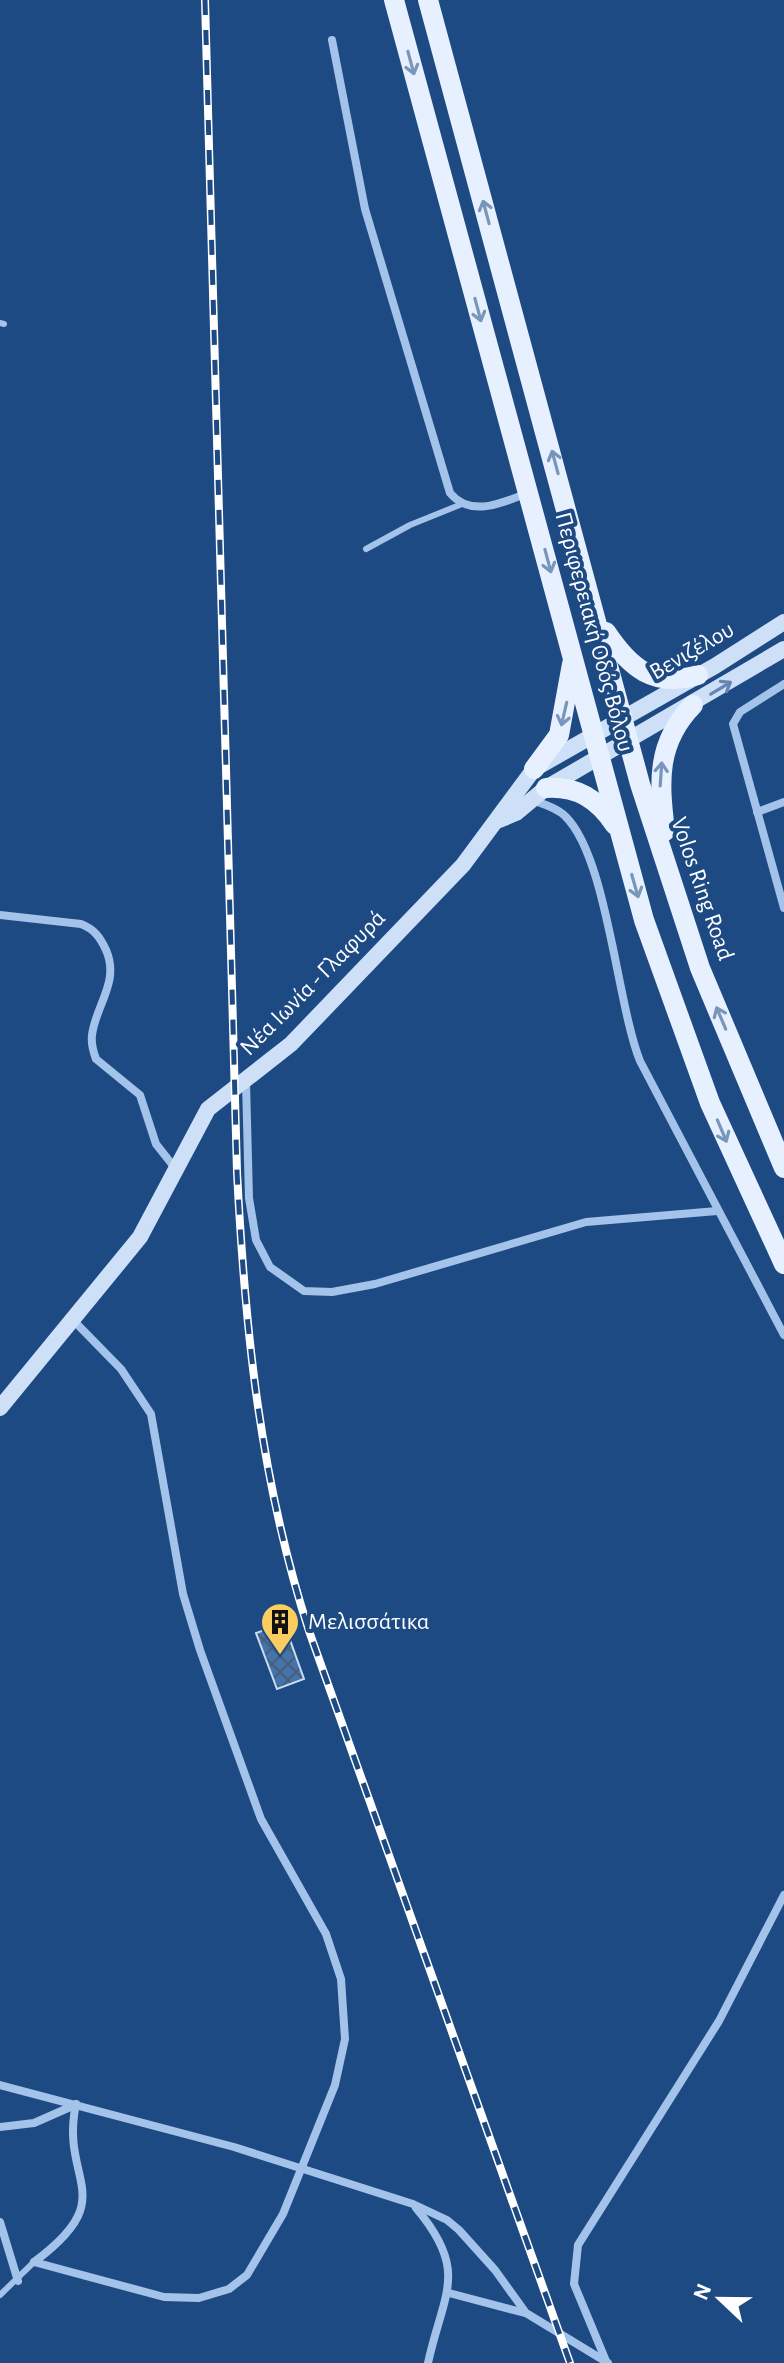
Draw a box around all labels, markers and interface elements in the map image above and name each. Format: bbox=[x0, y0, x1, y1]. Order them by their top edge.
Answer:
one-way arrow bbox=[404, 50, 419, 76]
one-way arrow bbox=[478, 199, 493, 225]
one-way arrow bbox=[472, 297, 487, 323]
one-way arrow bbox=[547, 450, 562, 476]
street label: Περιφερειακή Οδός Βόλου bbox=[550, 510, 638, 754]
one-way arrow bbox=[541, 547, 556, 573]
street label: Βενιζέλου bbox=[646, 617, 738, 685]
one-way arrow bbox=[709, 680, 732, 696]
one-way arrow bbox=[556, 701, 571, 727]
one-way arrow bbox=[654, 761, 669, 788]
street label: Volos Ring Road bbox=[666, 814, 738, 964]
one-way arrow bbox=[628, 873, 643, 899]
street label: Νέα Ιωνία - Γλαφυρά bbox=[236, 906, 390, 1060]
one-way arrow bbox=[713, 1006, 728, 1031]
one-way arrow bbox=[715, 1118, 730, 1143]
building icon: Μελισσάτικα bbox=[259, 1601, 301, 1656]
place label: Μελισσάτικα bbox=[308, 1610, 430, 1634]
north arrow bbox=[680, 2259, 760, 2339]
text: N bbox=[689, 2281, 715, 2303]

